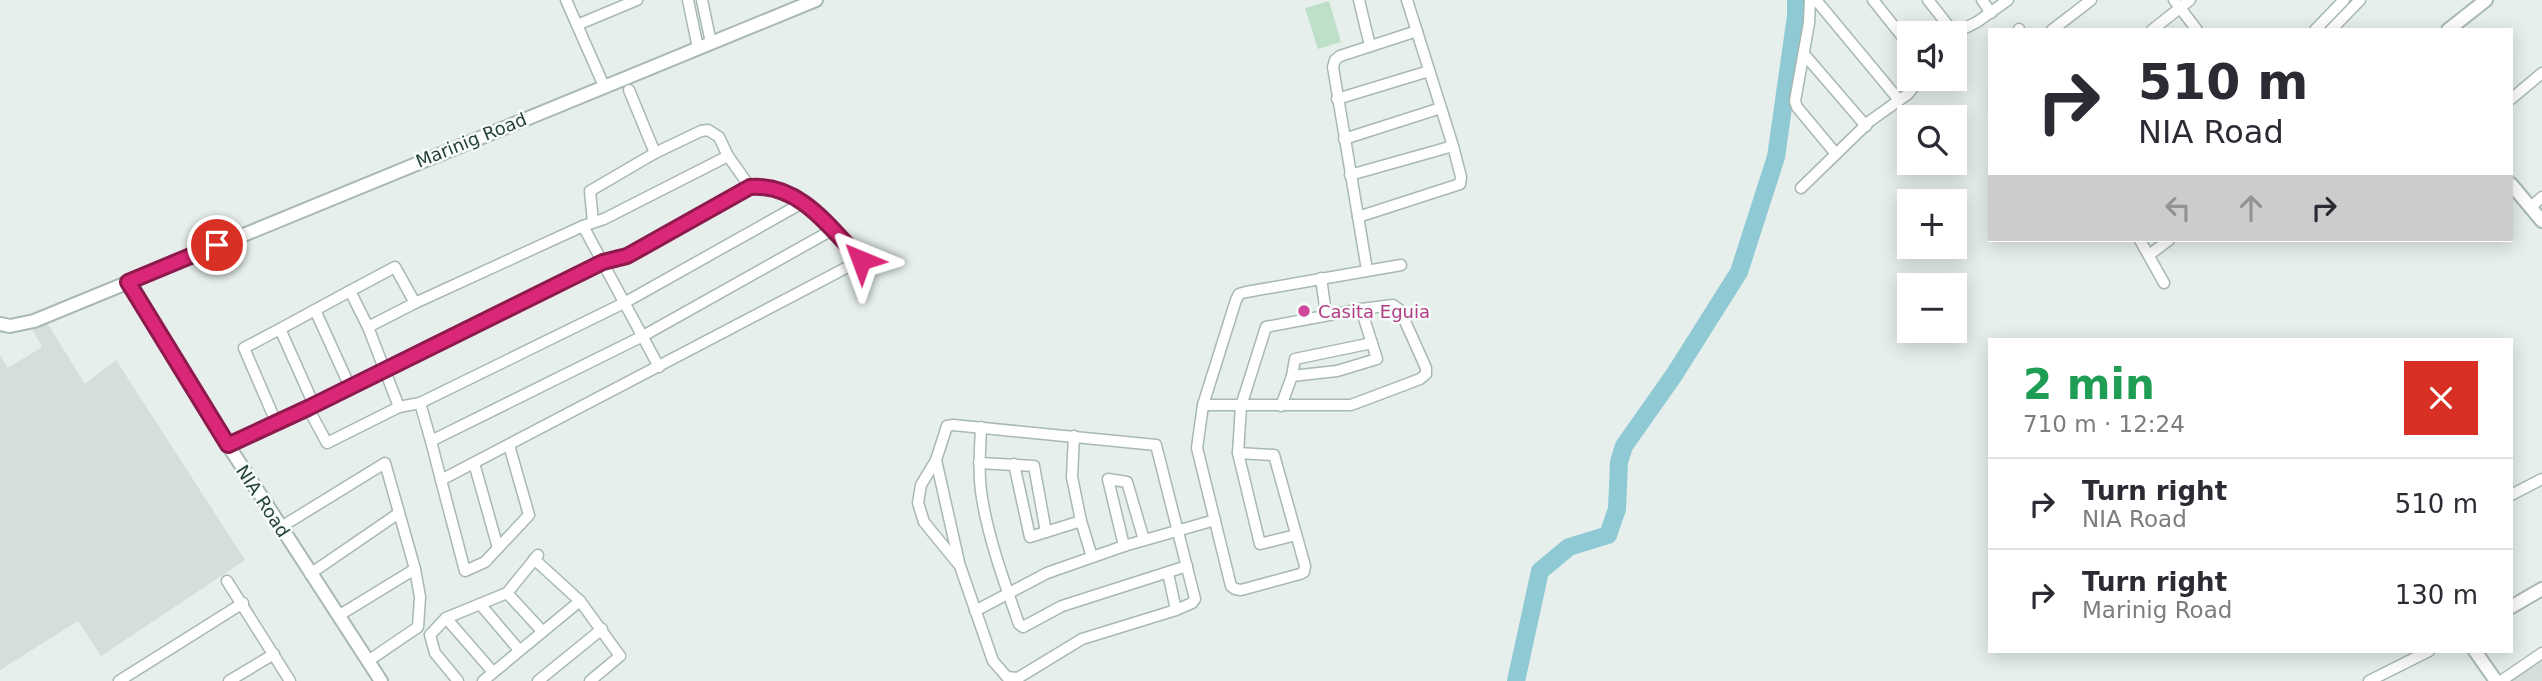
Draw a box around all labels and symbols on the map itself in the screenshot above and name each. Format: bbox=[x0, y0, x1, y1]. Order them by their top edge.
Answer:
street label: Marinig Road bbox=[413, 108, 529, 172]
pin bbox=[187, 215, 247, 275]
position arrow bbox=[824, 223, 898, 297]
place label: Casita Eguia bbox=[1318, 301, 1430, 322]
marker: Casita Eguia bbox=[1296, 303, 1312, 319]
street label: NIA Road bbox=[232, 461, 294, 541]

